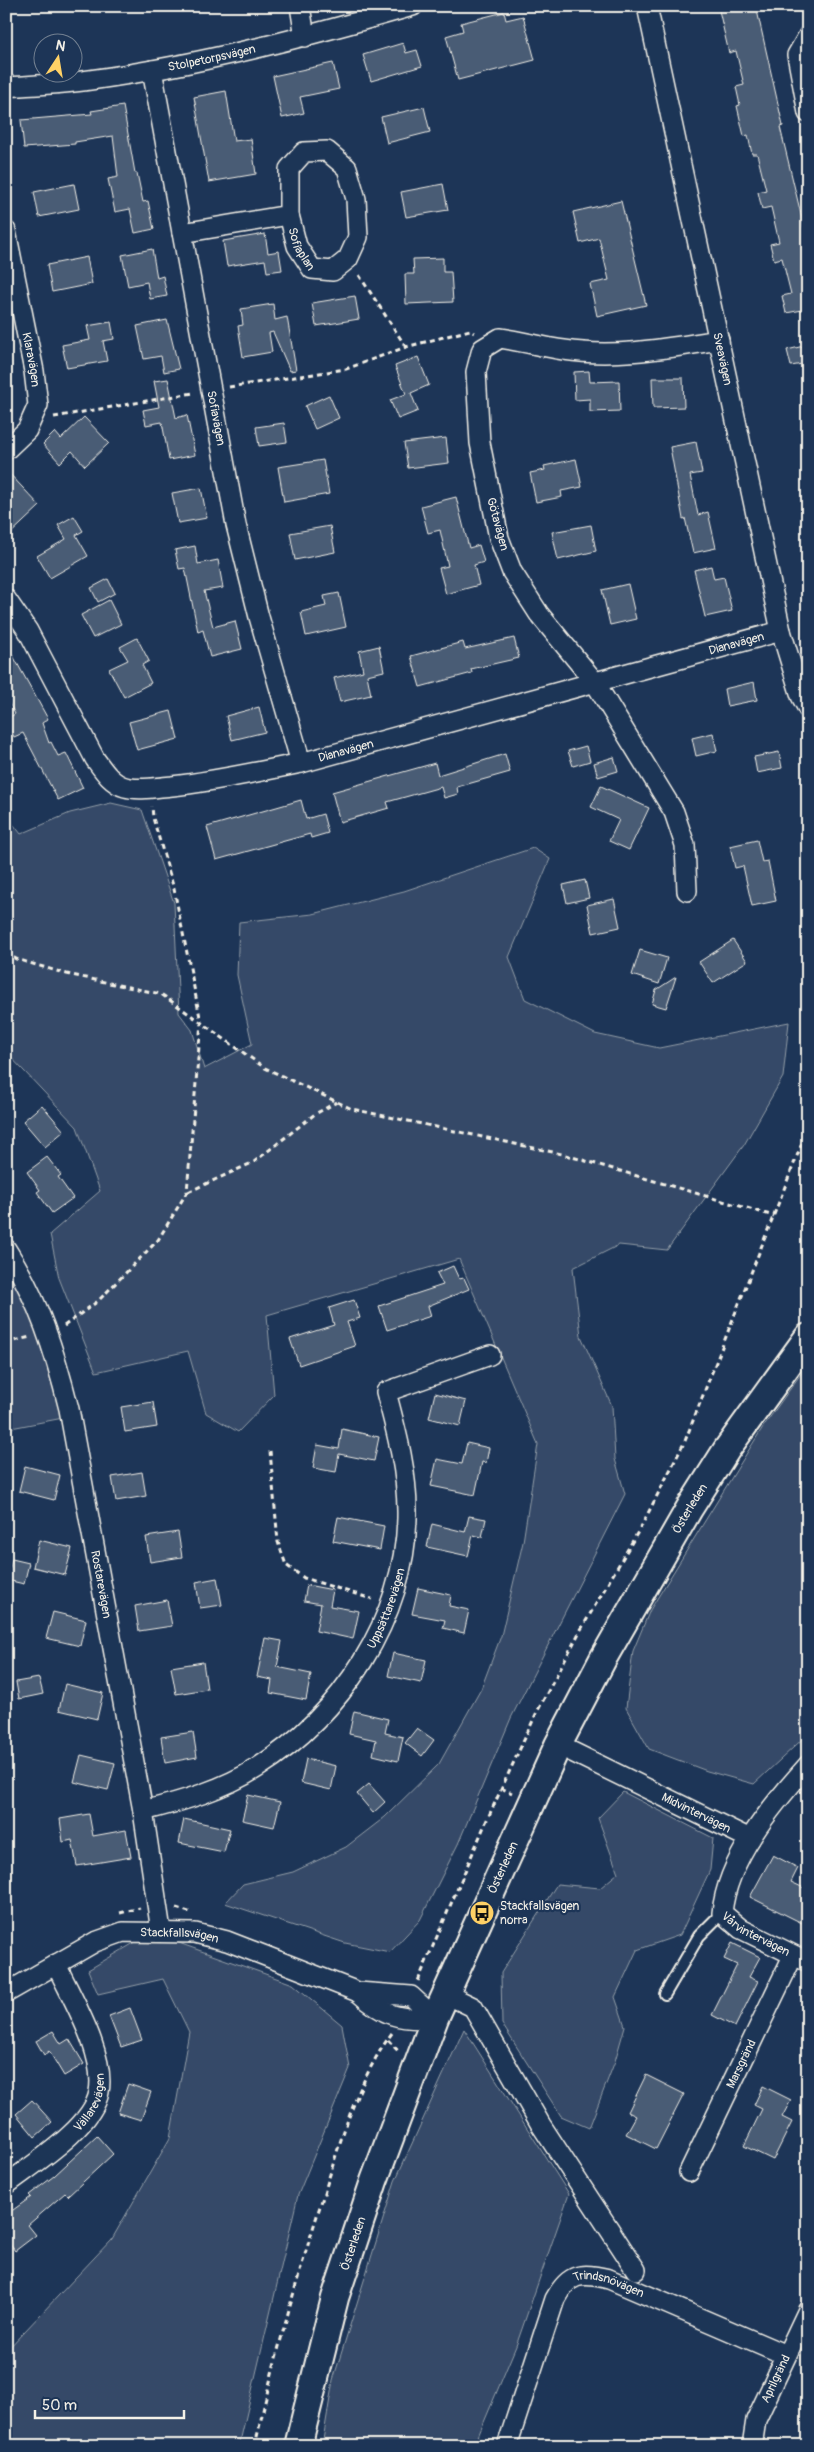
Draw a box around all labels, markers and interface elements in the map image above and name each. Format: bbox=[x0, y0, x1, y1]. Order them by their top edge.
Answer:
north arrow bbox=[32, 32, 82, 82]
text: N bbox=[54, 36, 67, 55]
street label: Stolpetorpsvägen bbox=[167, 42, 257, 75]
street label: Sofiaplan bbox=[285, 226, 318, 274]
street label: Klaravägen bbox=[18, 331, 43, 388]
street label: Sveavägen bbox=[709, 331, 735, 387]
street label: Sofiavägen bbox=[203, 389, 228, 447]
street label: Götavägen bbox=[483, 496, 512, 553]
street label: Dianavägen bbox=[707, 629, 766, 659]
street label: Dianavägen bbox=[317, 736, 376, 766]
street label: Österleden bbox=[668, 1481, 711, 1537]
street label: Rostarevägen bbox=[87, 1549, 114, 1620]
street label: Uppsättarevägen bbox=[364, 1566, 409, 1651]
street label: Midvintervägen bbox=[659, 1790, 733, 1837]
street label: Österleden bbox=[484, 1839, 522, 1896]
place label: Stackfallsvägen norra bbox=[500, 1899, 579, 1928]
bus stop icon: Stackfallsvägen norra bbox=[469, 1900, 495, 1926]
street label: Vårvintervägen bbox=[718, 1909, 792, 1960]
street label: Stackfallsvägen bbox=[140, 1925, 221, 1947]
street label: Marsgränd bbox=[723, 2037, 760, 2091]
street label: Vällarevägen bbox=[71, 2072, 108, 2135]
street label: Österleden bbox=[337, 2215, 370, 2273]
street label: Trindsnövägen bbox=[571, 2268, 647, 2301]
street label: Aprilgränd bbox=[758, 2352, 794, 2405]
scale bar bbox=[35, 2387, 184, 2419]
text: 50 m bbox=[42, 2396, 77, 2415]

